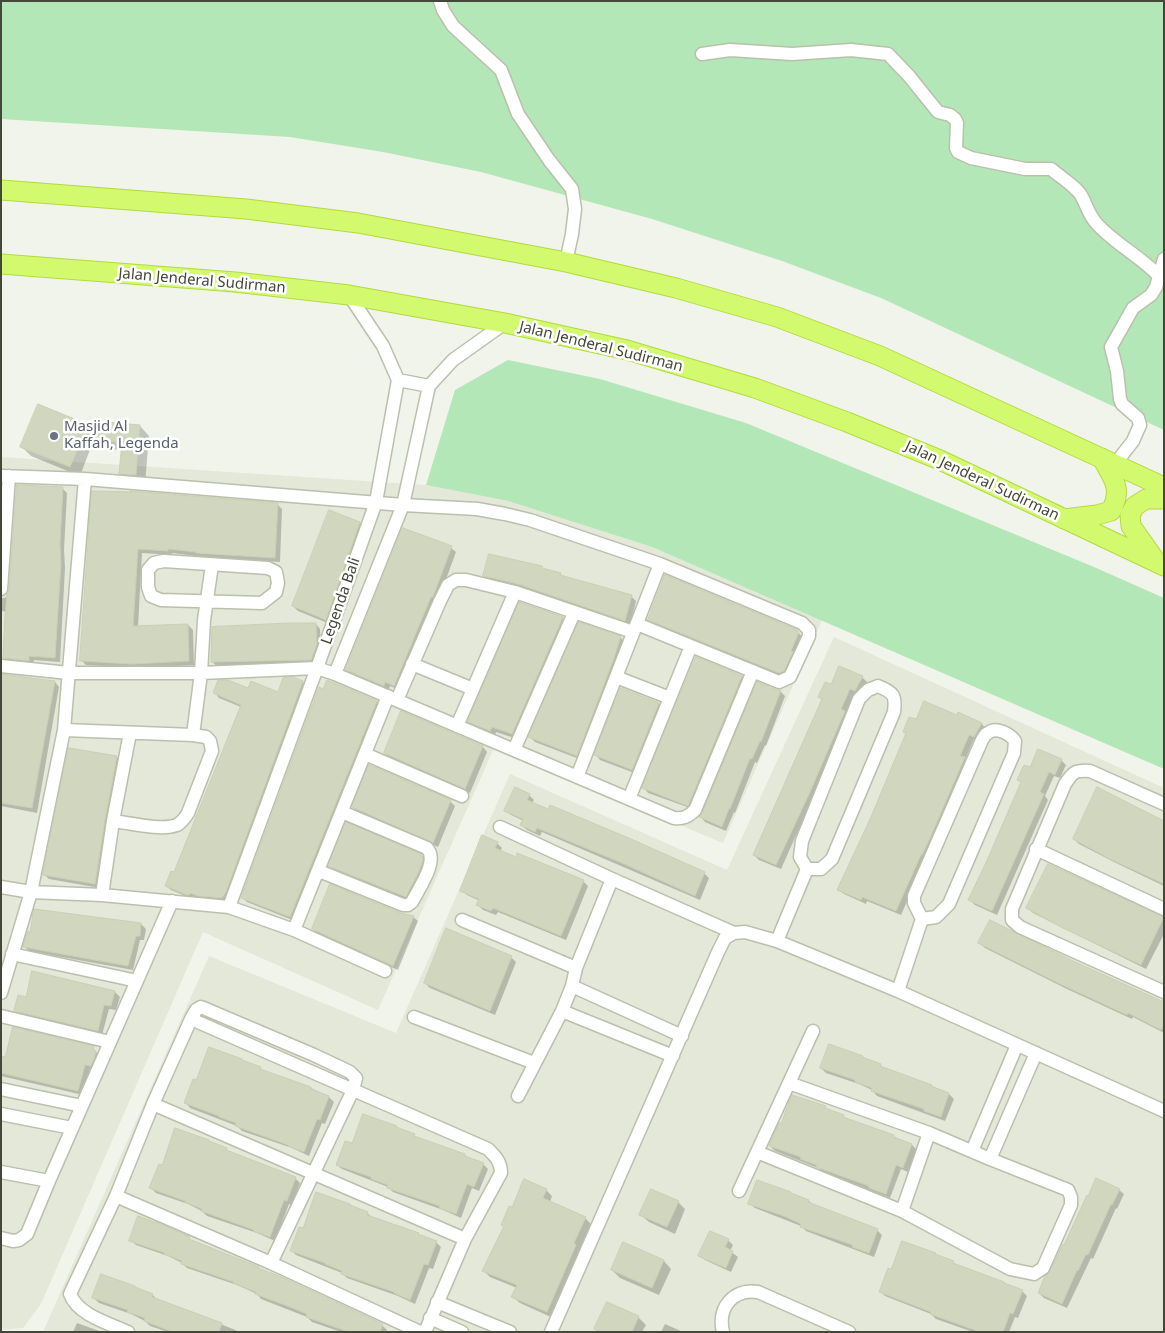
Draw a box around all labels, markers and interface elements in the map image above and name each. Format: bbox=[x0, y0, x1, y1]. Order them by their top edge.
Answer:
street label: Jalan Jenderal Sudirman bbox=[118, 265, 286, 297]
street label: Jalan Jenderal Sudirman bbox=[517, 318, 685, 376]
place label: Masjid Al Kaffah, Legenda bbox=[64, 418, 179, 453]
marker: Masjid Al Kaffah, Legenda bbox=[48, 430, 60, 442]
street label: Jalan Jenderal Sudirman bbox=[902, 437, 1062, 525]
street label: Legenda Bali bbox=[318, 555, 364, 647]

